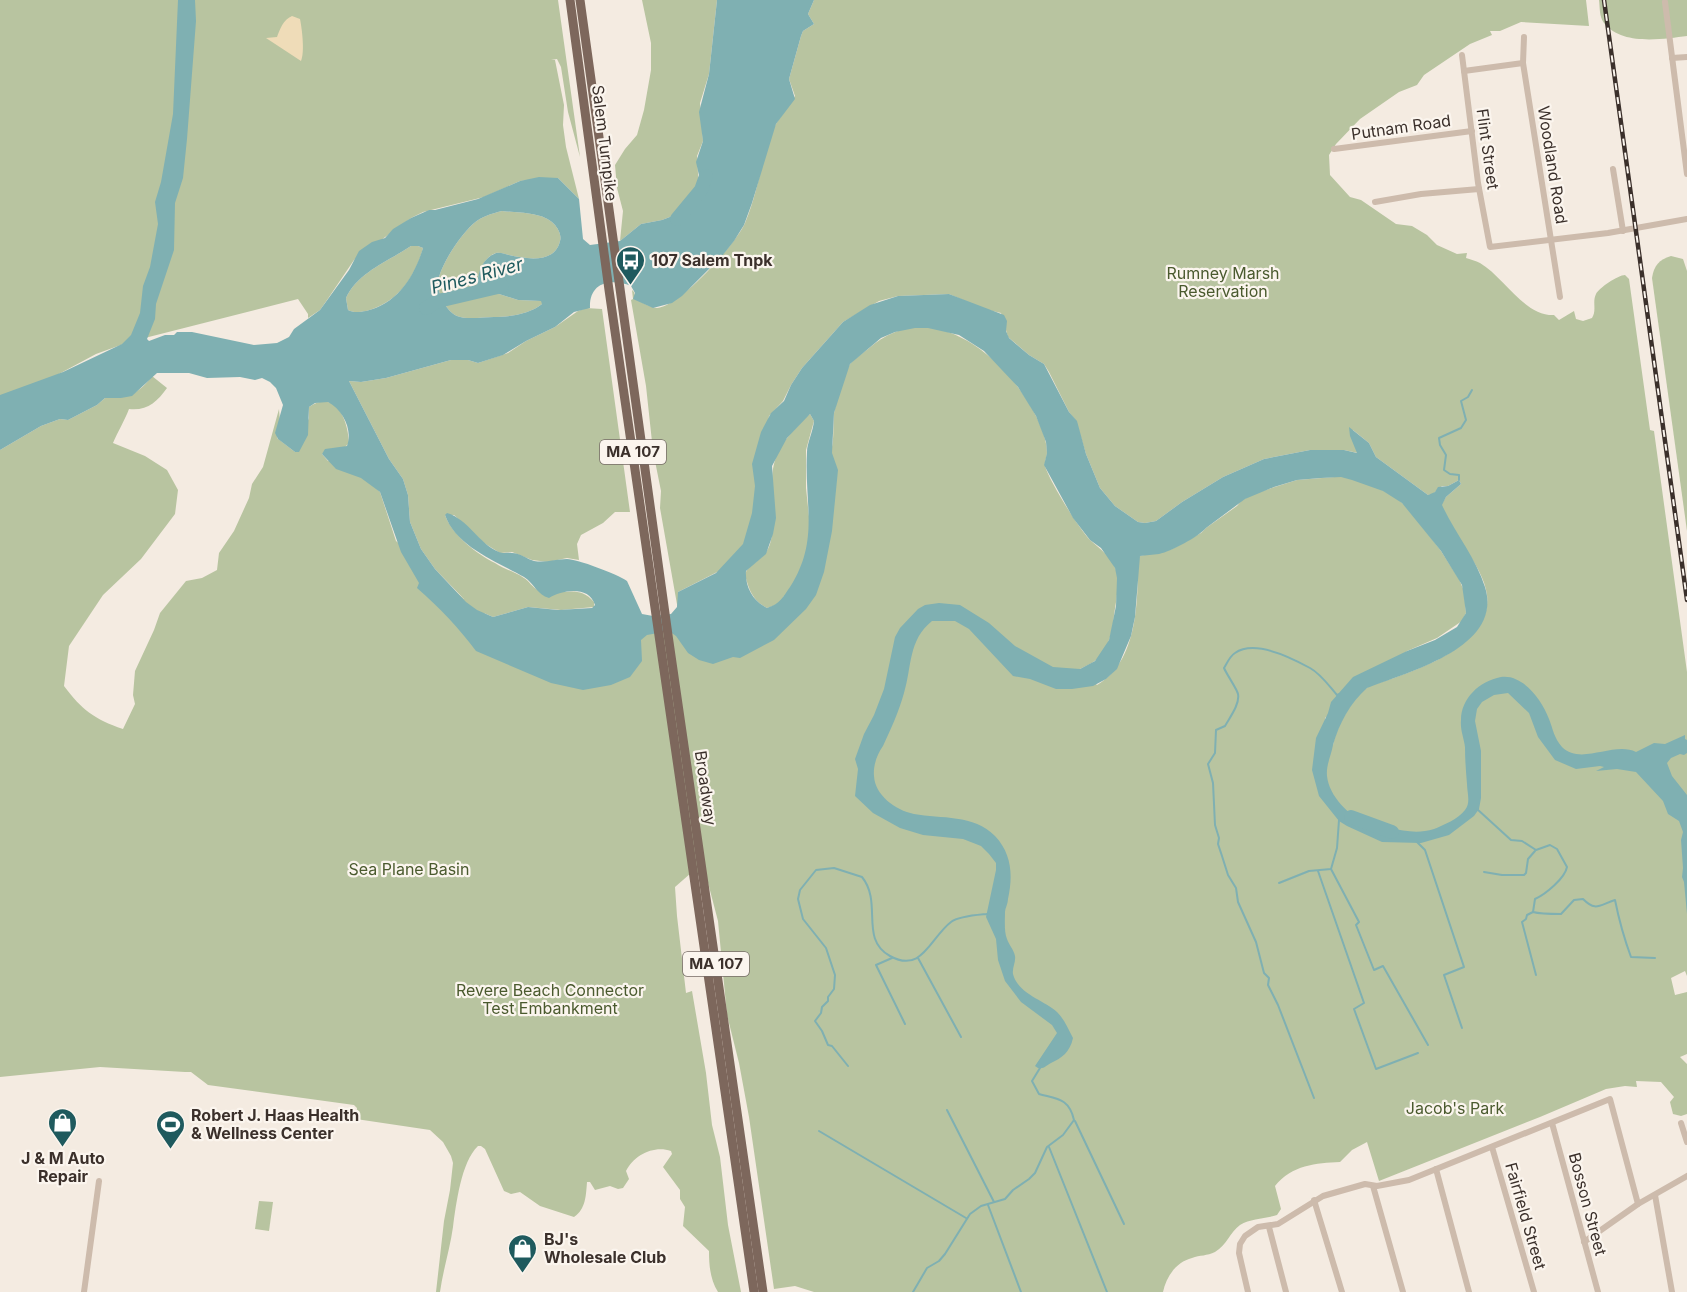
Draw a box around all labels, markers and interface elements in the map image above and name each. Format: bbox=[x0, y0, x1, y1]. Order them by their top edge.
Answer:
street label: Salem Turnpike bbox=[588, 84, 622, 202]
street label: Woodland Road bbox=[1534, 105, 1572, 225]
street label: Flint Street bbox=[1472, 107, 1504, 191]
street label: Putnam Road bbox=[1350, 110, 1452, 144]
bus stop icon: 107 Salem Tnpk bbox=[614, 244, 646, 286]
place label: 107 Salem Tnpk bbox=[651, 250, 773, 270]
water label: Pines River bbox=[429, 253, 526, 298]
park label: Rumney Marsh Reservation bbox=[1166, 263, 1280, 301]
road number: MA 107 bbox=[600, 440, 666, 464]
street label: Broadway bbox=[691, 749, 721, 827]
park label: Sea Plane Basin bbox=[349, 859, 469, 879]
road number: MA 107 bbox=[683, 952, 749, 976]
park label: Revere Beach Connector Test Embankment bbox=[456, 980, 644, 1018]
park label: Jacob's Park bbox=[1406, 1098, 1504, 1118]
place label: Robert J. Haas Health & Wellness Center bbox=[191, 1105, 359, 1143]
shop icon: J & M Auto Repair bbox=[47, 1106, 79, 1148]
sports icon: Robert J. Haas Health & Wellness Center bbox=[154, 1108, 186, 1150]
place label: J & M Auto Repair bbox=[21, 1148, 105, 1186]
street label: Bosson Street bbox=[1565, 1150, 1611, 1258]
street label: Fairfield Street bbox=[1501, 1160, 1551, 1272]
place label: BJ's Wholesale Club bbox=[544, 1229, 666, 1267]
shop icon: BJ's Wholesale Club bbox=[507, 1232, 539, 1274]

